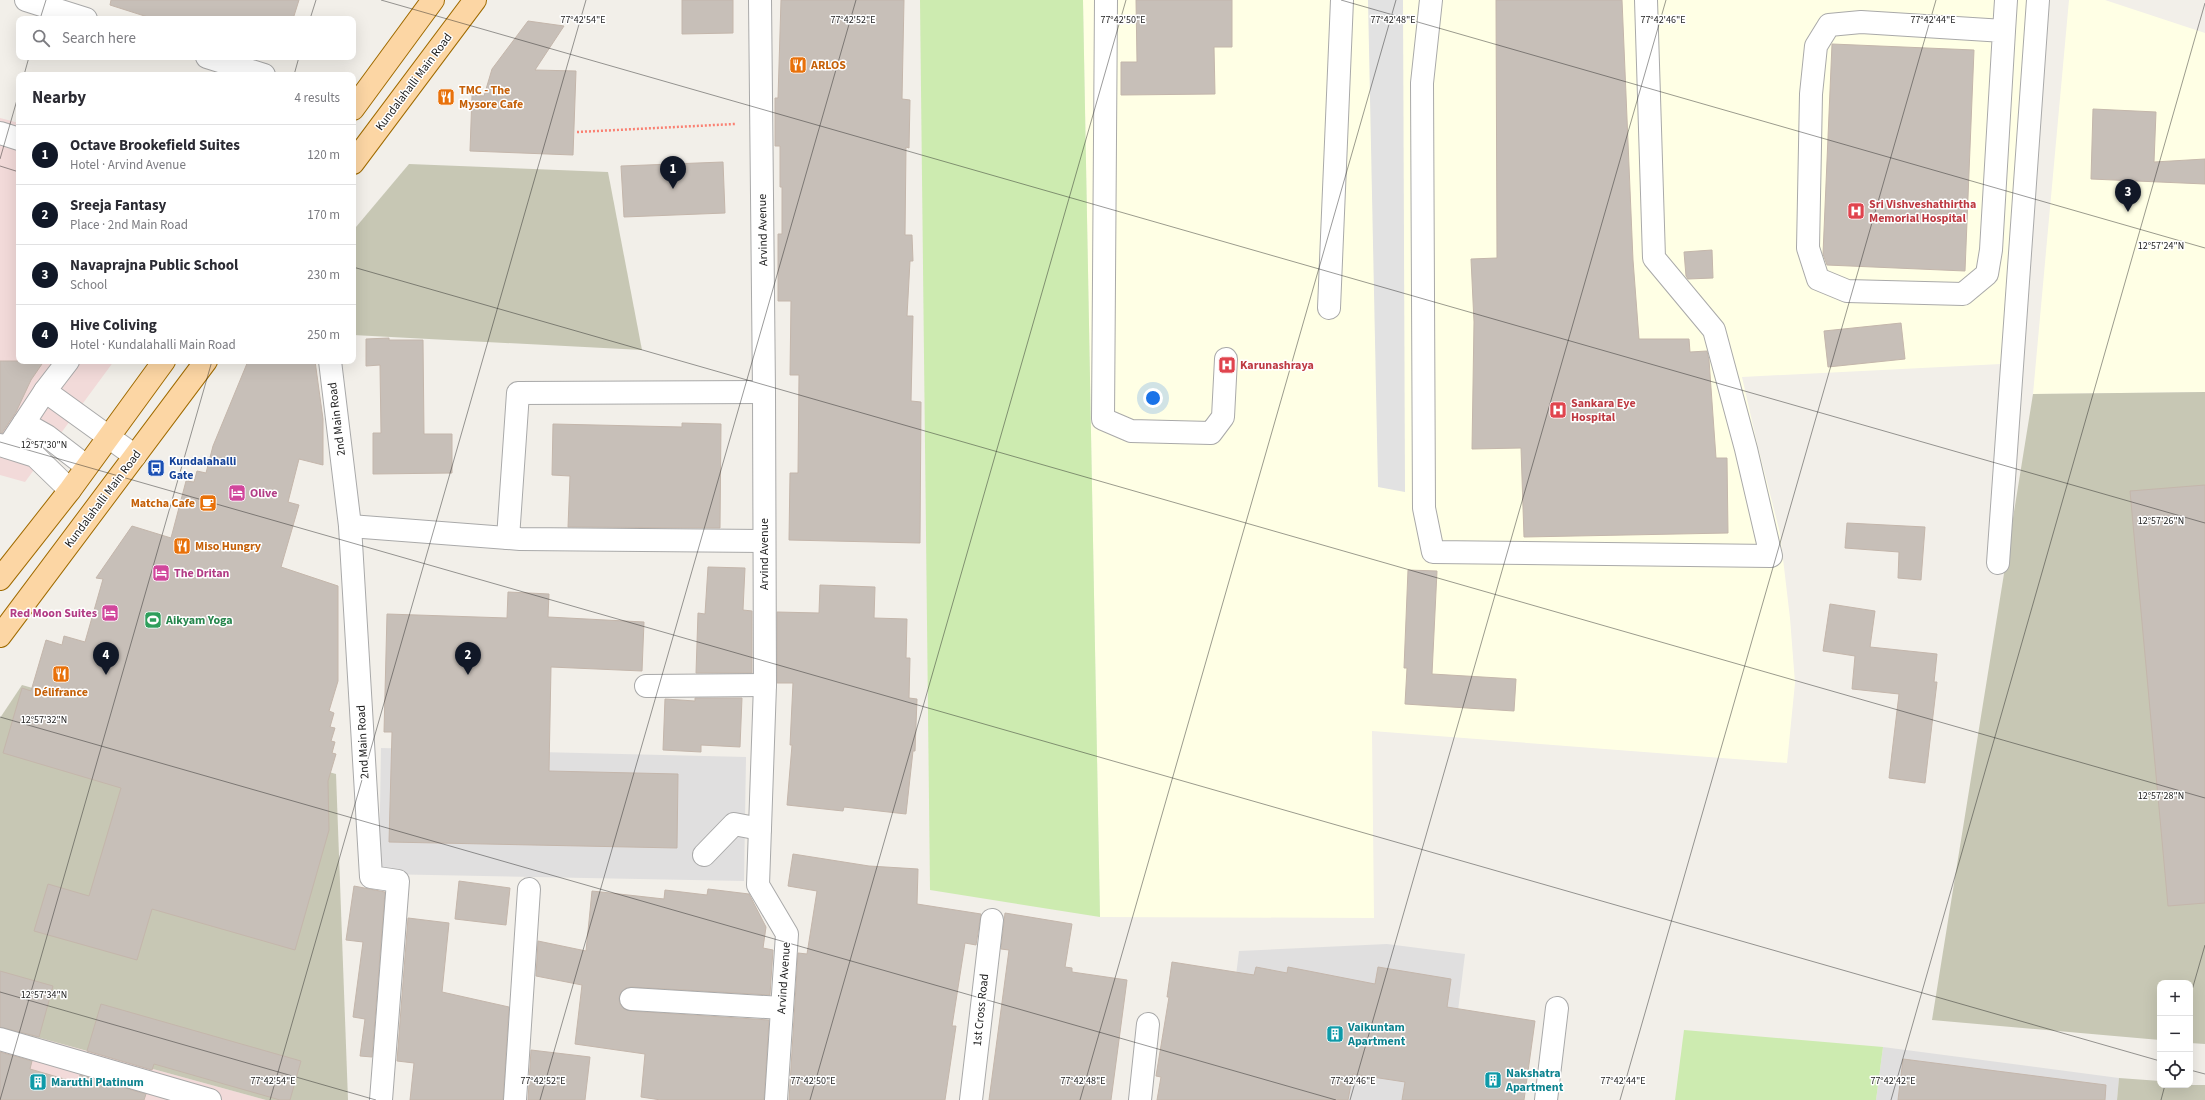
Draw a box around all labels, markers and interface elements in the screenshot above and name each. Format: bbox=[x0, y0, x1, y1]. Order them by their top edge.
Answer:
text: 77°42'54"E bbox=[560, 13, 606, 27]
text: 77°42'52"E bbox=[830, 13, 876, 27]
text: 77°42'50"E bbox=[1100, 13, 1146, 27]
text: 77°42'48"E bbox=[1370, 13, 1416, 27]
text: 77°42'46"E bbox=[1640, 13, 1686, 27]
text: 77°42'44"E bbox=[1910, 13, 1956, 27]
search box bbox=[16, 16, 356, 60]
icon: search bbox=[30, 27, 52, 49]
text: Search here bbox=[62, 28, 136, 49]
street label: Kundalahalli Main Road bbox=[372, 30, 456, 134]
restaurant icon: ARLOS bbox=[788, 55, 808, 75]
place label: ARLOS bbox=[810, 57, 846, 74]
place label: TMC - The Mysore Cafe bbox=[459, 82, 523, 113]
text: Nearby bbox=[32, 86, 86, 110]
restaurant icon: TMC - The Mysore Cafe bbox=[436, 87, 456, 107]
text: 4 results bbox=[295, 89, 340, 107]
text: Octave Brookefield Suites bbox=[70, 135, 240, 156]
text: 1 bbox=[42, 146, 48, 164]
text: 120 m bbox=[307, 146, 340, 164]
text: Hotel · Arvind Avenue bbox=[70, 156, 186, 174]
pin: 1 bbox=[660, 156, 686, 189]
pin: 3 bbox=[2115, 179, 2141, 212]
street label: Arvind Avenue bbox=[754, 194, 772, 266]
text: Sreeja Fantasy bbox=[70, 195, 166, 216]
place label: Sri Vishveshathirtha Memorial Hospital bbox=[1869, 196, 1976, 227]
hospital icon: Sri Vishveshathirtha Memorial Hospital bbox=[1846, 201, 1866, 221]
text: 2 bbox=[42, 206, 48, 224]
text: 170 m bbox=[307, 206, 340, 224]
text: Place · 2nd Main Road bbox=[70, 216, 188, 234]
text: 12°57'24"N bbox=[2138, 239, 2184, 253]
text: Navaprajna Public School bbox=[70, 255, 238, 276]
text: 3 bbox=[42, 266, 48, 284]
text: 230 m bbox=[307, 266, 340, 284]
text: School bbox=[70, 276, 107, 294]
text: Hive Coliving bbox=[70, 315, 157, 336]
text: 4 bbox=[42, 326, 48, 344]
text: 250 m bbox=[307, 326, 340, 344]
text: Hotel · Kundalahalli Main Road bbox=[70, 336, 236, 354]
hospital icon: Karunashraya bbox=[1217, 355, 1237, 375]
place label: Karunashraya bbox=[1240, 357, 1314, 374]
street label: 2nd Main Road bbox=[324, 381, 350, 457]
your location bbox=[1143, 388, 1163, 408]
place label: Sankara Eye Hospital bbox=[1571, 395, 1636, 426]
hospital icon: Sankara Eye Hospital bbox=[1548, 400, 1568, 420]
text: 12°57'30"N bbox=[21, 438, 67, 452]
street label: Kundalahalli Main Road bbox=[61, 447, 145, 551]
place label: Kundalahalli Gate bbox=[169, 453, 236, 484]
bus stop icon: Kundalahalli Gate bbox=[146, 458, 166, 478]
hotel icon: Olive bbox=[227, 483, 247, 503]
place label: Olive bbox=[250, 485, 277, 502]
cafe icon: Matcha Cafe bbox=[198, 493, 218, 513]
place label: Matcha Cafe bbox=[131, 495, 195, 512]
text: 12°57'26"N bbox=[2138, 514, 2184, 528]
street label: Arvind Avenue bbox=[756, 518, 773, 590]
restaurant icon: Miso Hungry bbox=[172, 536, 192, 556]
place label: Miso Hungry bbox=[195, 538, 262, 555]
hotel icon: The Dritan bbox=[151, 563, 171, 583]
place label: The Dritan bbox=[174, 565, 230, 582]
hotel icon: Red Moon Suites bbox=[100, 603, 120, 623]
place label: Red Moon Suites bbox=[10, 605, 97, 622]
sports icon: Aikyam Yoga bbox=[143, 610, 163, 630]
place label: Aikyam Yoga bbox=[165, 612, 233, 629]
pin: 4 bbox=[93, 642, 119, 675]
pin: 2 bbox=[455, 642, 481, 675]
restaurant icon: Délifrance bbox=[51, 664, 71, 684]
place label: Délifrance bbox=[34, 684, 88, 701]
street label: 2nd Main Road bbox=[353, 705, 373, 779]
text: 12°57'32"N bbox=[21, 713, 67, 727]
text: 12°57'28"N bbox=[2138, 789, 2184, 803]
street label: Arvind Avenue bbox=[773, 941, 795, 1015]
street label: 1st Cross Road bbox=[969, 973, 993, 1047]
map controls bbox=[2157, 980, 2193, 1088]
button: + bbox=[2157, 980, 2193, 1016]
text: 12°57'34"N bbox=[21, 988, 67, 1002]
button: − bbox=[2157, 1016, 2193, 1052]
place label: Vaikuntam Apartment bbox=[1347, 1019, 1406, 1050]
building icon: Vaikuntam Apartment bbox=[1325, 1024, 1345, 1044]
button: locate bbox=[2157, 1052, 2193, 1088]
place label: Nakshatra Apartment bbox=[1505, 1065, 1564, 1096]
building icon: Nakshatra Apartment bbox=[1483, 1070, 1503, 1090]
building icon: Maruthi Platinum bbox=[28, 1072, 48, 1092]
place label: Maruthi Platinum bbox=[51, 1074, 144, 1091]
text: 77°42'54"E bbox=[250, 1074, 296, 1088]
text: 77°42'52"E bbox=[520, 1074, 566, 1088]
text: 77°42'50"E bbox=[790, 1074, 836, 1088]
text: 77°42'48"E bbox=[1060, 1074, 1106, 1088]
text: 77°42'46"E bbox=[1330, 1074, 1376, 1088]
text: 77°42'44"E bbox=[1600, 1074, 1646, 1088]
text: 77°42'42"E bbox=[1870, 1074, 1916, 1088]

